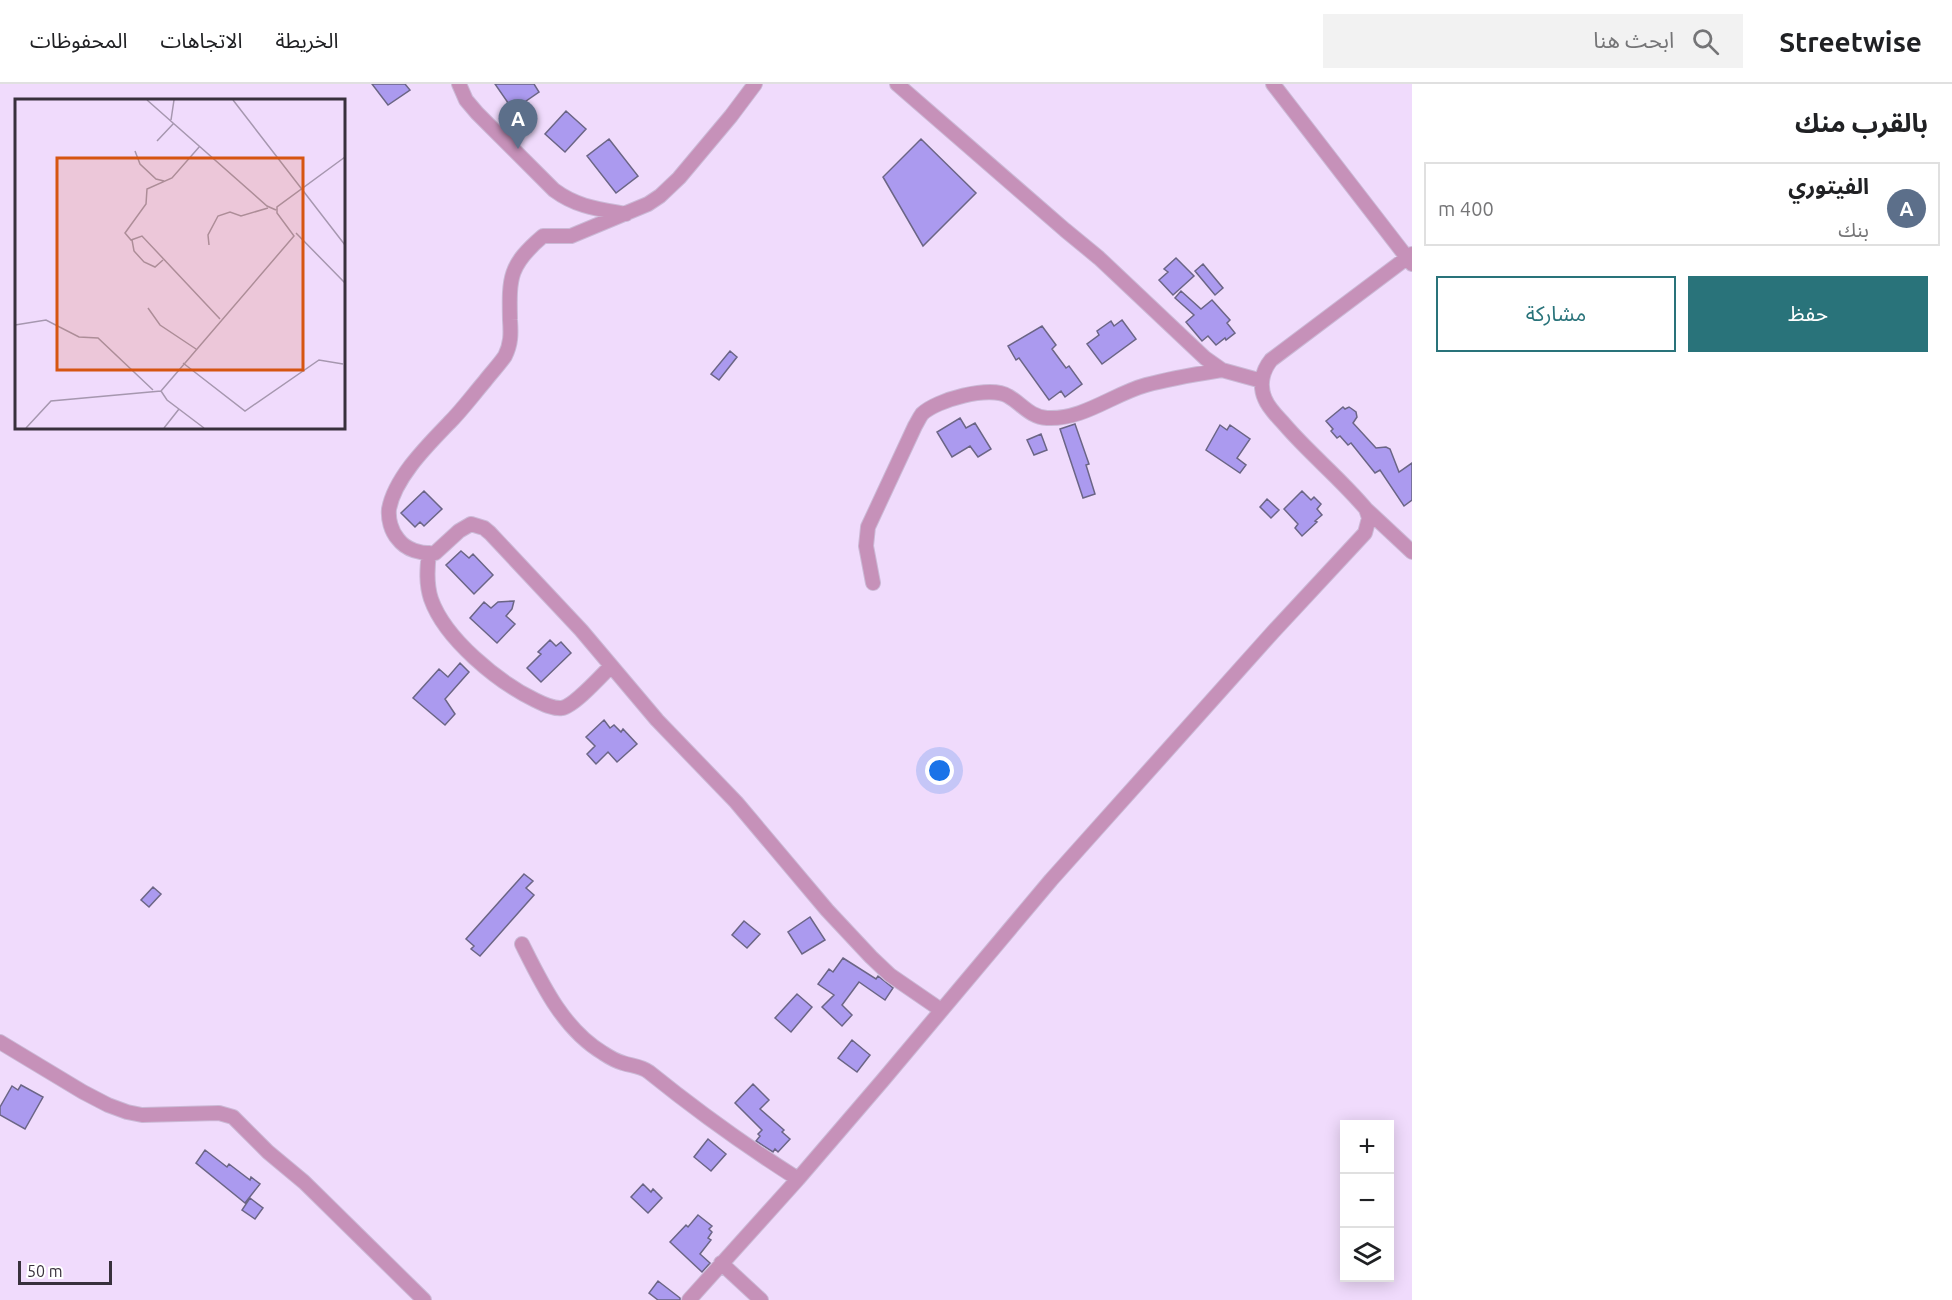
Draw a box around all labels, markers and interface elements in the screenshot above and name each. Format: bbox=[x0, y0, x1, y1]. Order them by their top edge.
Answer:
search box bbox=[1323, 14, 1743, 68]
icon: search bbox=[1689, 25, 1722, 58]
text: Streetwise bbox=[1779, 26, 1922, 57]
text: ابحث هنا bbox=[1593, 27, 1674, 52]
text: المحفوظات bbox=[30, 28, 127, 52]
text: الاتجاهات bbox=[160, 28, 242, 52]
text: الخريطة bbox=[275, 28, 338, 52]
inset map bbox=[15, 99, 345, 429]
pin: A bbox=[498, 100, 538, 149]
text: بالقرب منك bbox=[1795, 108, 1928, 137]
text: الفيتوري bbox=[1788, 173, 1869, 198]
text: 400 m bbox=[1438, 197, 1494, 220]
text: A bbox=[1899, 197, 1914, 220]
text: بنك bbox=[1838, 218, 1869, 241]
button: مشاركة bbox=[1436, 276, 1676, 352]
button: حفظ bbox=[1688, 276, 1928, 352]
your location bbox=[925, 756, 954, 785]
map controls bbox=[1340, 1120, 1394, 1282]
button: + bbox=[1340, 1120, 1394, 1174]
button: − bbox=[1340, 1174, 1394, 1228]
button: layers bbox=[1340, 1228, 1394, 1282]
scale bar bbox=[18, 1258, 112, 1286]
text: 50 m bbox=[27, 1262, 63, 1280]

